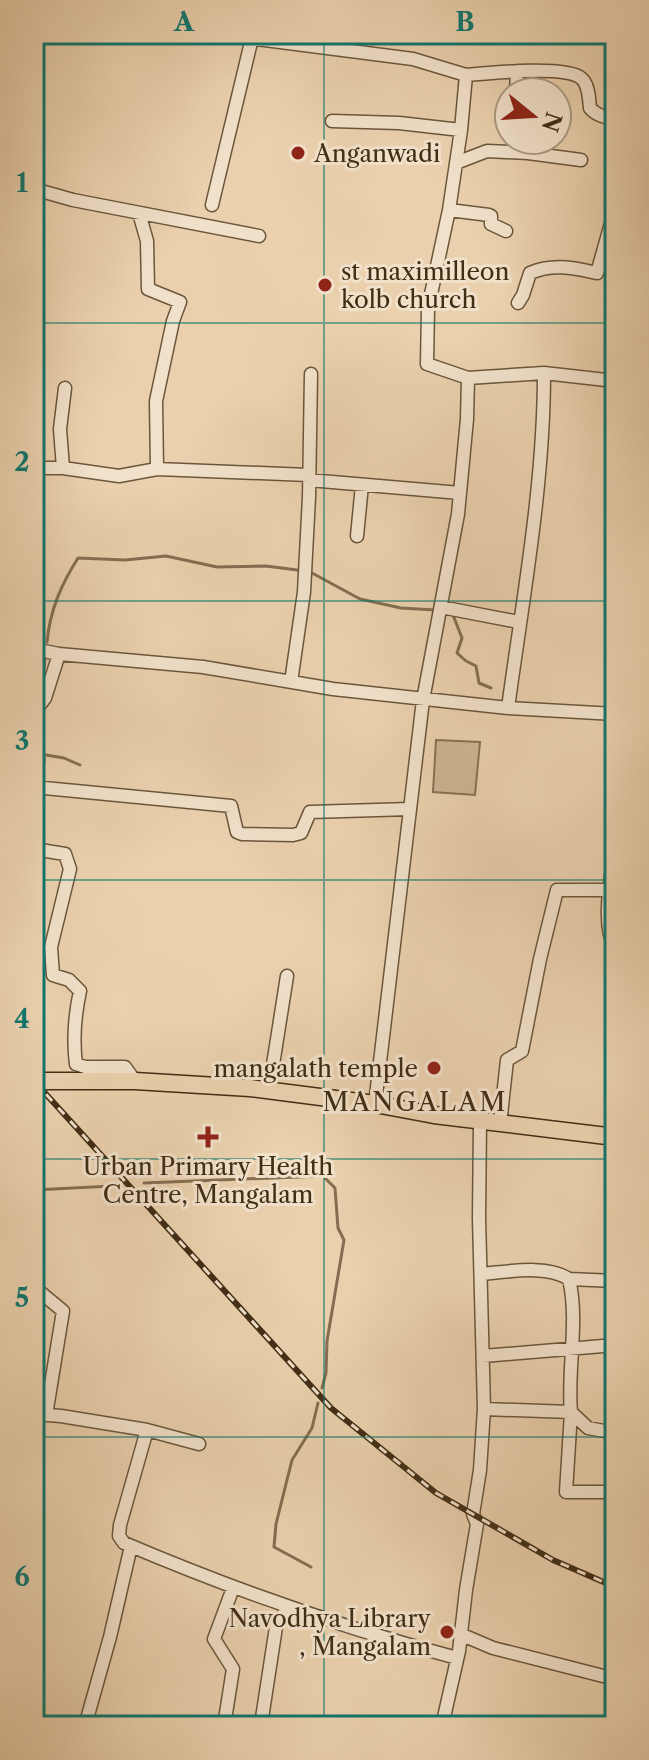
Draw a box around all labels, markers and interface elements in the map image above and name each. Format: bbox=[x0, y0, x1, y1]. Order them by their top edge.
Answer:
text: A bbox=[173, 6, 195, 38]
text: B bbox=[455, 6, 475, 38]
north arrow bbox=[493, 76, 573, 156]
text: N bbox=[536, 109, 567, 135]
place label: Anganwadi bbox=[313, 139, 440, 168]
marker: Anganwadi bbox=[289, 144, 307, 162]
text: 1 bbox=[16, 167, 28, 199]
place label: st maximilleon kolb church bbox=[341, 257, 510, 314]
marker: st maximilleon kolb church bbox=[316, 276, 334, 294]
text: 2 bbox=[14, 446, 30, 478]
text: 3 bbox=[15, 725, 29, 757]
text: 4 bbox=[14, 1003, 30, 1035]
place label: mangalath temple bbox=[213, 1054, 418, 1083]
marker: mangalath temple bbox=[425, 1059, 443, 1077]
district label: MANGALAM bbox=[322, 1086, 508, 1118]
marker: Urban Primary Health Centre, Mangalam bbox=[197, 1126, 219, 1148]
place label: Urban Primary Health Centre, Mangalam bbox=[83, 1152, 333, 1209]
text: 5 bbox=[15, 1282, 29, 1314]
text: 6 bbox=[14, 1561, 30, 1593]
place label: Navodhya Library , Mangalam bbox=[229, 1604, 432, 1661]
marker: Navodhya Library , Mangalam bbox=[438, 1623, 456, 1641]

